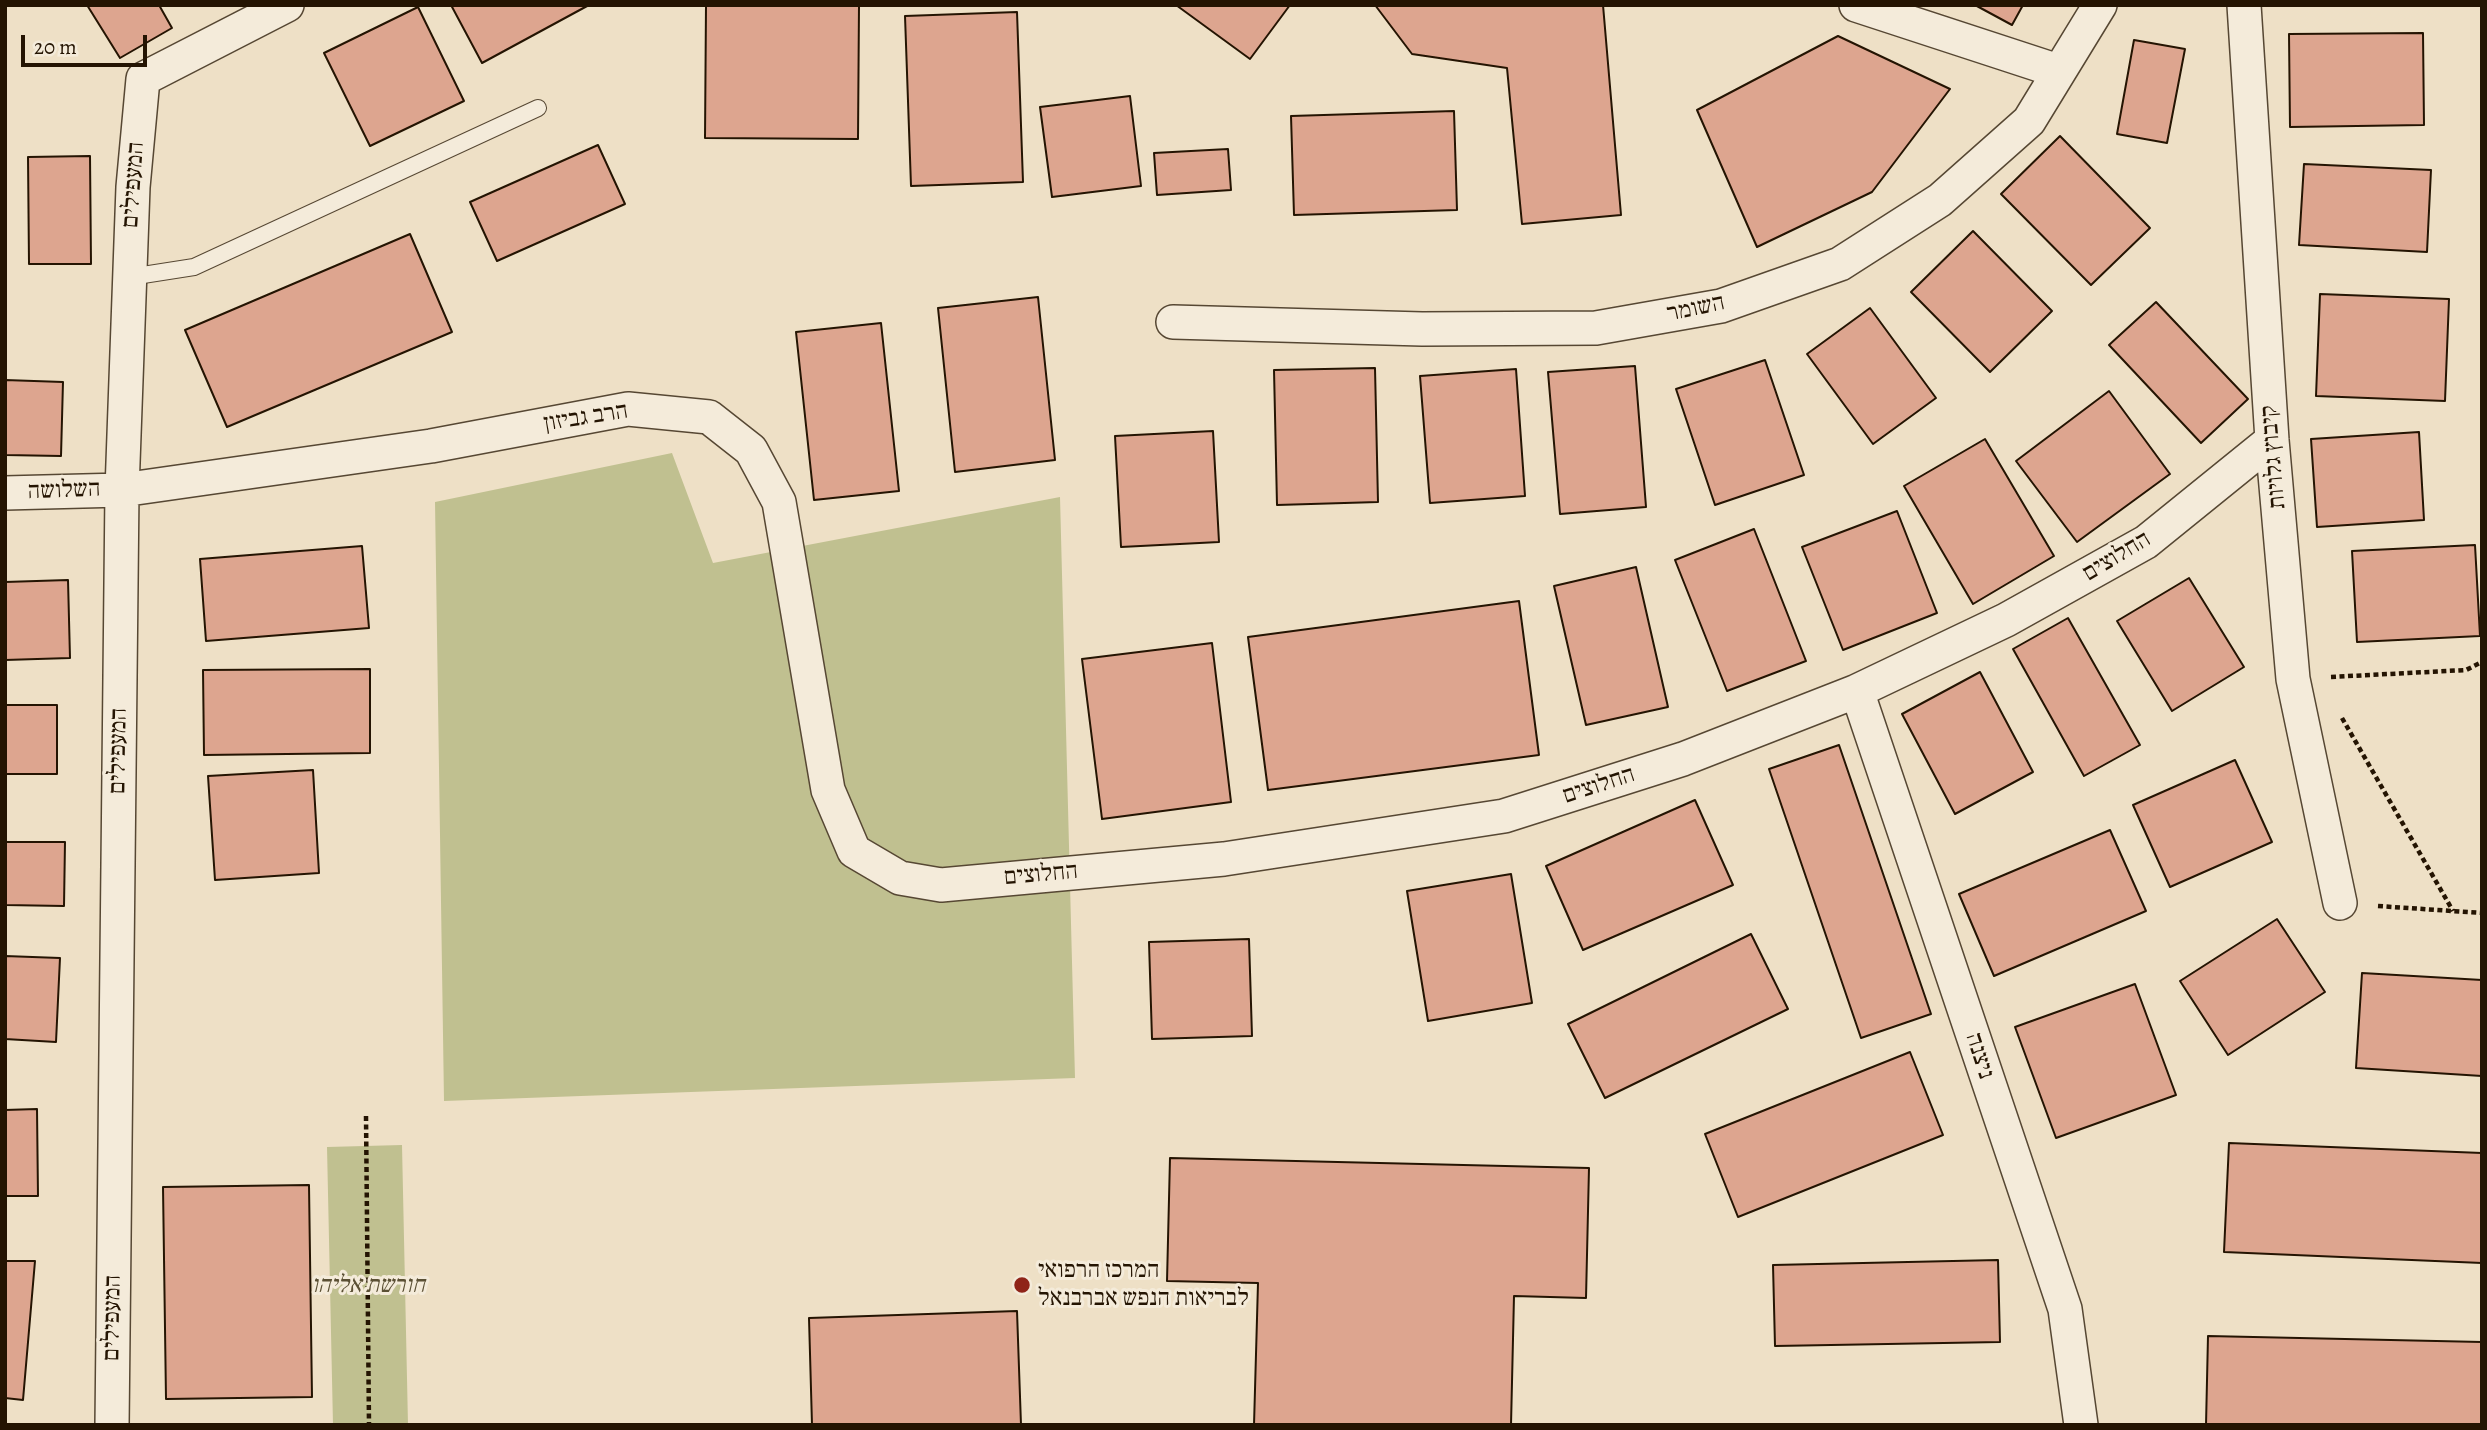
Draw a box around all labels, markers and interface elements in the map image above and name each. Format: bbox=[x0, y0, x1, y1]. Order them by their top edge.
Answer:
scale bar bbox=[24, 21, 150, 65]
text: 20 m bbox=[34, 33, 77, 61]
street label: המעפילים bbox=[117, 141, 151, 229]
street label: השומר bbox=[1664, 289, 1728, 329]
street label: הרב גביזון bbox=[542, 397, 630, 439]
street label: קיבוץ גלויות bbox=[2255, 404, 2293, 510]
street label: השלושה bbox=[27, 475, 101, 507]
street label: החלוצים bbox=[2078, 526, 2156, 588]
street label: המעפילים bbox=[104, 708, 134, 794]
street label: החלוצים bbox=[1559, 761, 1639, 811]
street label: החלוצים bbox=[1003, 857, 1079, 893]
street label: ניצנה bbox=[1958, 1029, 2000, 1083]
place label: המרכז הרפואי לבריאות הנפש אברבנאל bbox=[1038, 1257, 1249, 1313]
park label: חורשת אליהו bbox=[311, 1272, 425, 1300]
street label: המעפילים bbox=[98, 1275, 128, 1361]
marker: המרכז הרפואי לבריאות הנפש אברבנאל bbox=[1012, 1275, 1032, 1295]

